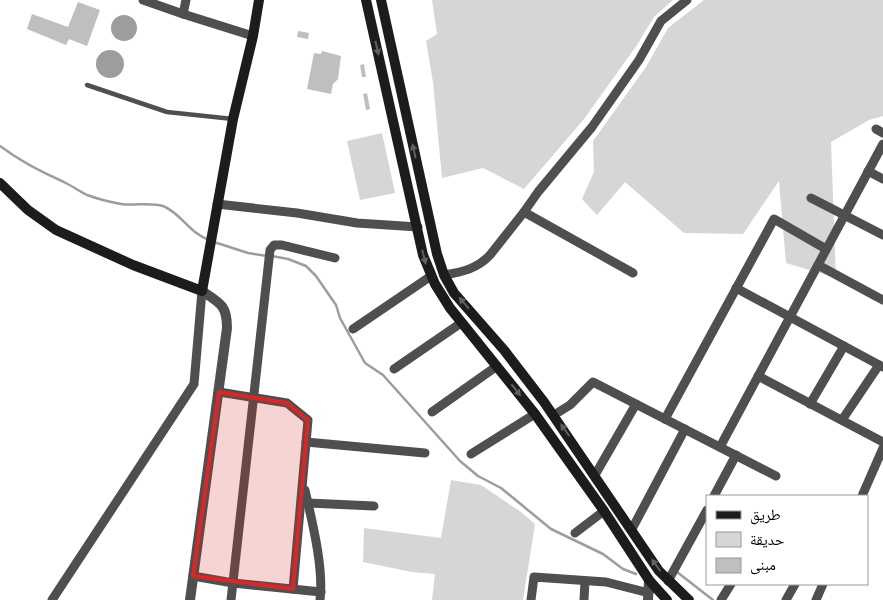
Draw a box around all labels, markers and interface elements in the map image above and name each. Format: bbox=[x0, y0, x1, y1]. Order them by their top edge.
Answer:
one-way arrow bbox=[373, 40, 381, 55]
one-way arrow bbox=[410, 143, 418, 158]
one-way arrow bbox=[421, 250, 429, 265]
one-way arrow bbox=[458, 297, 469, 310]
one-way arrow bbox=[510, 383, 521, 396]
one-way arrow bbox=[560, 423, 570, 437]
legend bbox=[706, 495, 868, 585]
text: طريق bbox=[750, 505, 781, 525]
text: حديقة bbox=[750, 530, 785, 550]
text: مبنى bbox=[750, 555, 776, 575]
one-way arrow bbox=[650, 559, 661, 572]

